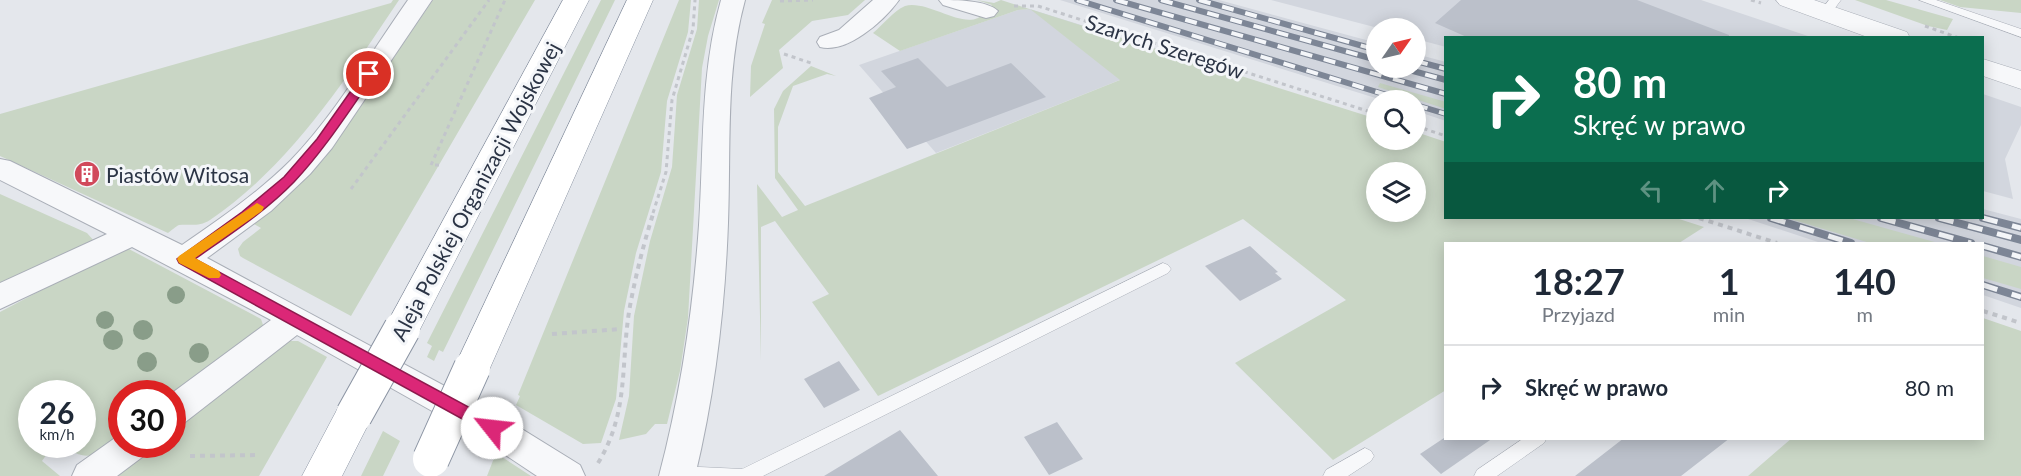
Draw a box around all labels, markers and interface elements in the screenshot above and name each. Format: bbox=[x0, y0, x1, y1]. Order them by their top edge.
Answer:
street label: Szarych Szeregów bbox=[1083, 9, 1248, 84]
north arrow bbox=[1366, 18, 1426, 78]
map controls bbox=[1366, 18, 1426, 222]
street label: Aleja Polskiej Organizacji Wojskowej bbox=[385, 37, 565, 345]
pin bbox=[343, 48, 394, 99]
icon: arrive bbox=[352, 57, 385, 90]
text: 80 m bbox=[1573, 57, 1667, 107]
icon: right bbox=[1474, 60, 1552, 138]
button: search bbox=[1366, 90, 1426, 150]
text: Skręć w prawo bbox=[1573, 108, 1746, 141]
building icon: Piastów Witosa bbox=[72, 159, 102, 189]
place label: Piastów Witosa bbox=[106, 162, 249, 187]
button: layers bbox=[1366, 162, 1426, 222]
icon: left bbox=[1635, 174, 1668, 207]
icon: ahead bbox=[1698, 174, 1731, 207]
icon: right bbox=[1761, 174, 1794, 207]
text: 18:27 bbox=[1532, 259, 1625, 303]
text: 1 bbox=[1719, 259, 1740, 303]
text: 140 bbox=[1833, 259, 1896, 303]
text: Przyjazd bbox=[1542, 302, 1615, 326]
text: min bbox=[1713, 302, 1745, 326]
text: m bbox=[1856, 302, 1873, 326]
icon: right bbox=[1474, 371, 1507, 404]
text: Skręć w prawo bbox=[1525, 374, 1668, 401]
text: 80 m bbox=[1905, 374, 1954, 401]
speed limit sign: 30 bbox=[108, 380, 186, 458]
text: 26 bbox=[40, 394, 74, 430]
position arrow bbox=[460, 396, 524, 460]
text: km/h bbox=[39, 425, 75, 443]

